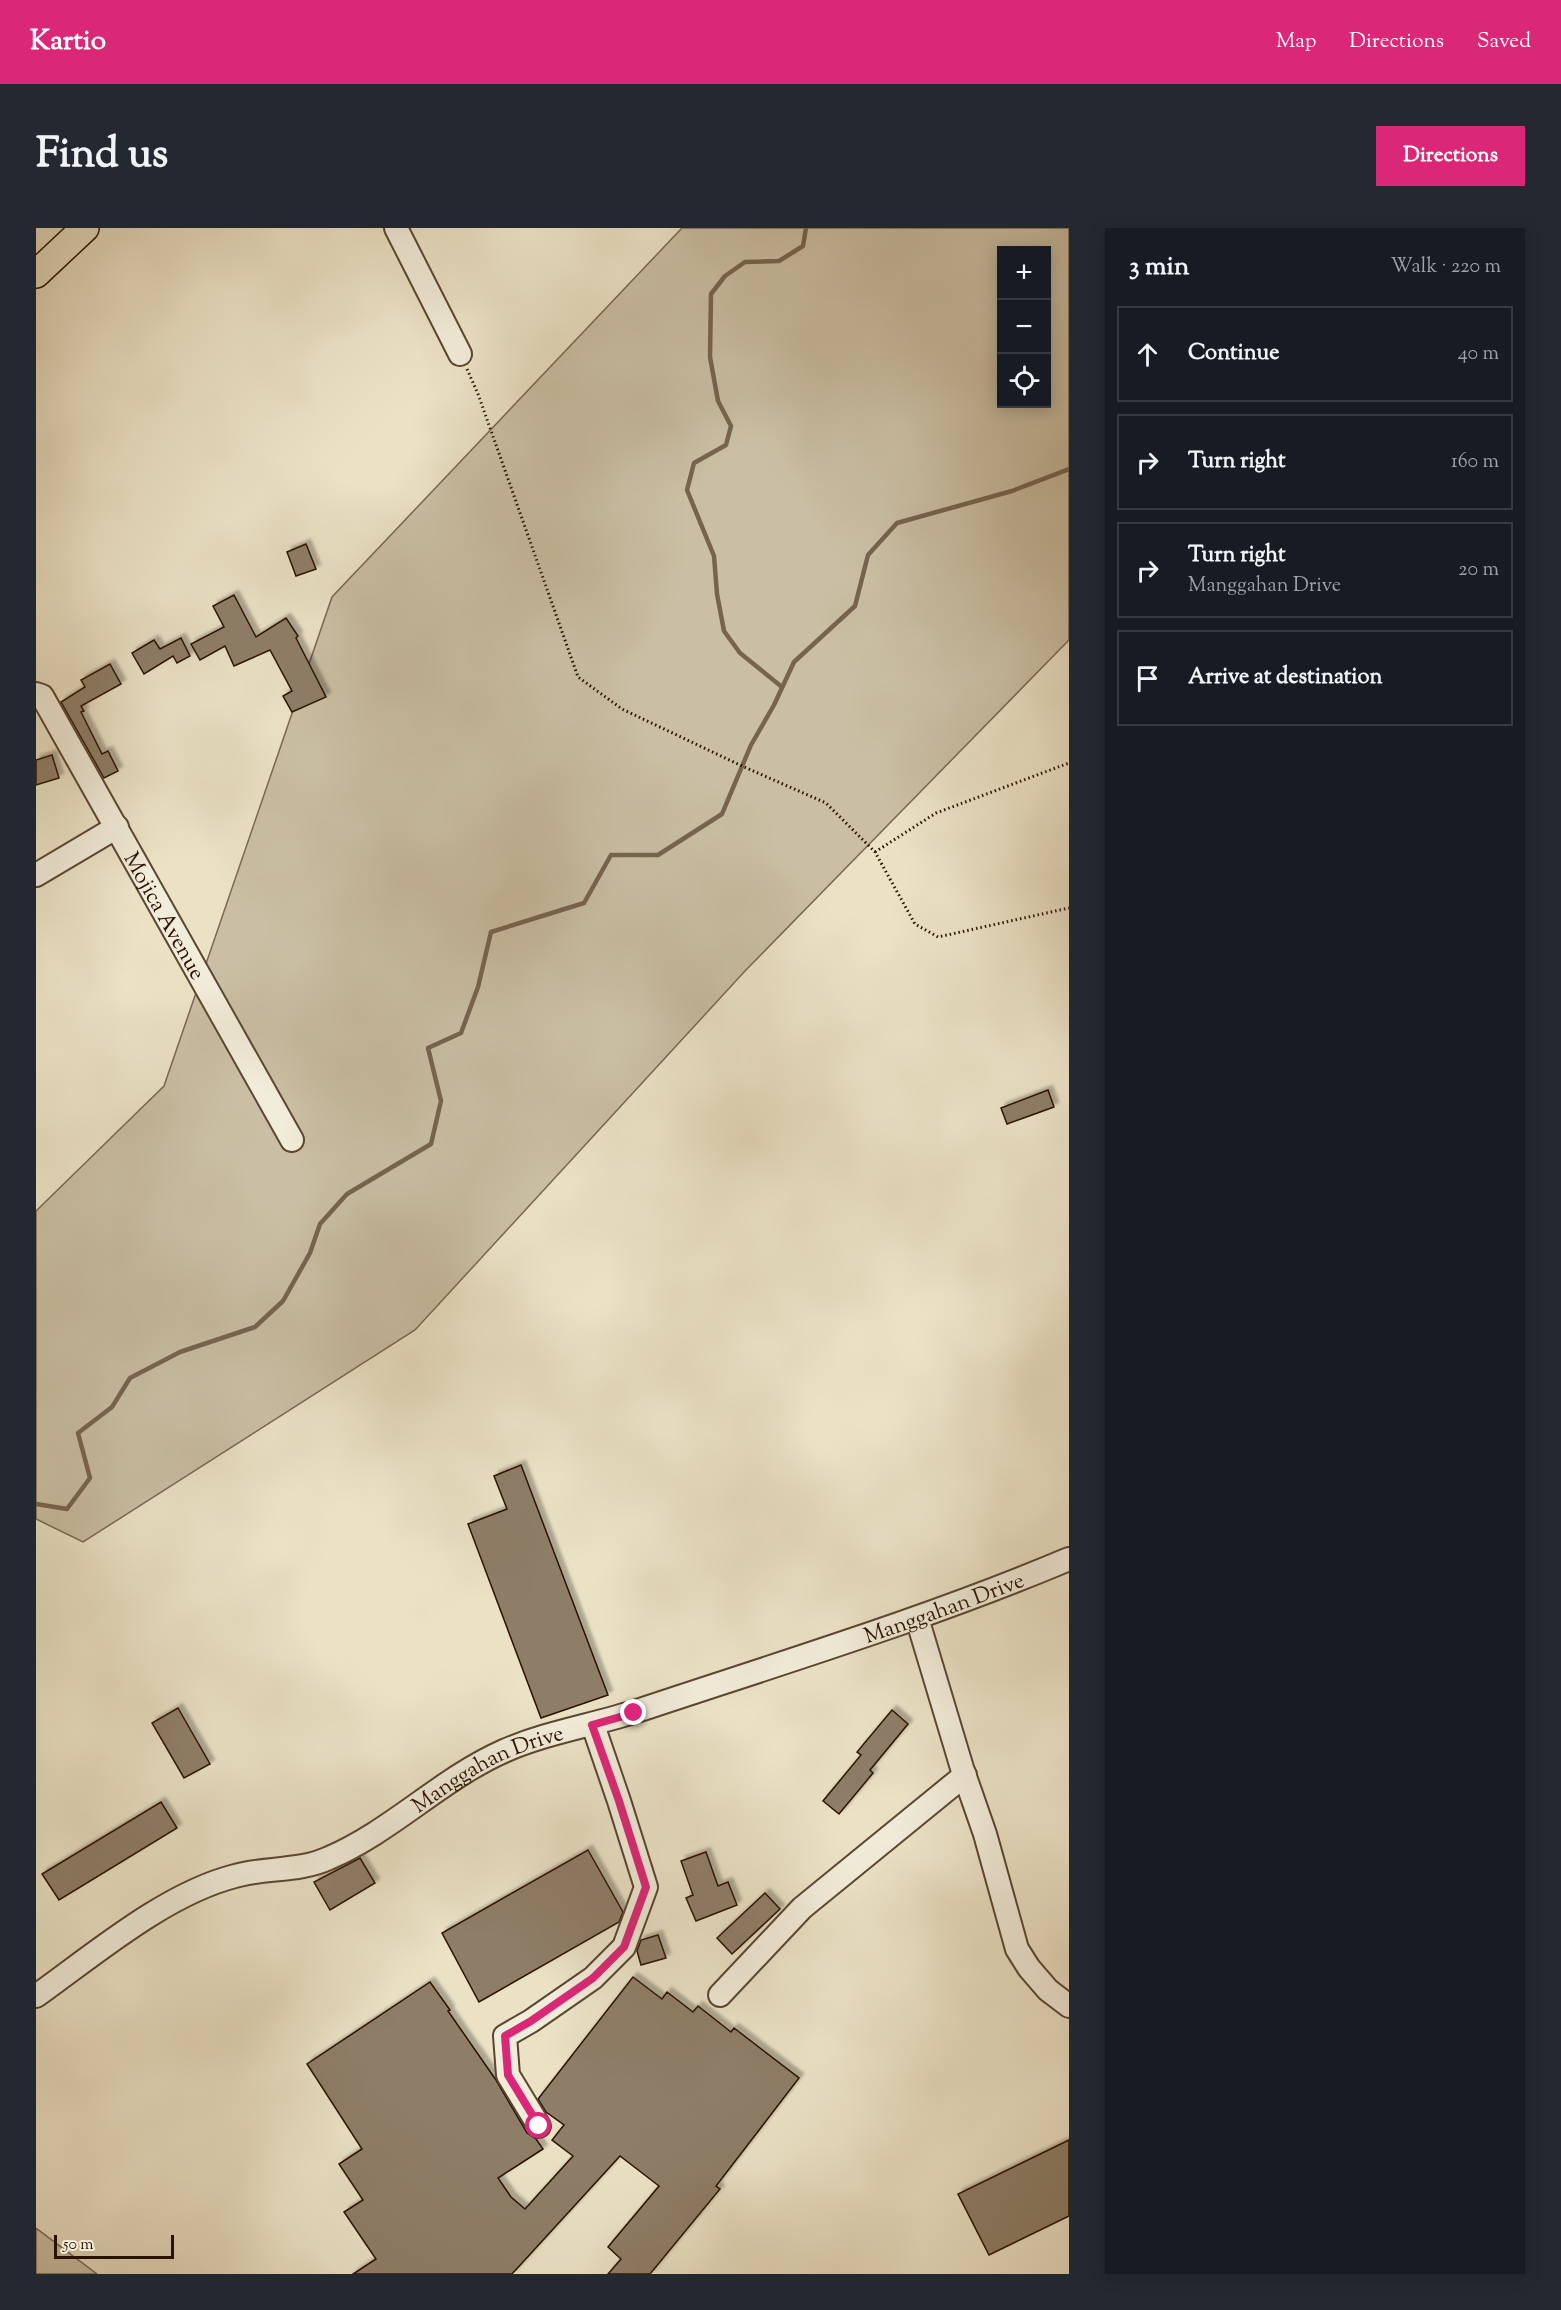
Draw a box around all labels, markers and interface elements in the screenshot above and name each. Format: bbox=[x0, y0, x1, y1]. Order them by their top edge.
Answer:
text: Kartio bbox=[30, 22, 106, 62]
text: Map bbox=[1276, 27, 1316, 57]
text: Directions bbox=[1349, 27, 1444, 57]
text: Saved bbox=[1477, 27, 1531, 57]
text: Find us bbox=[36, 126, 168, 186]
button: Directions bbox=[1376, 126, 1525, 186]
map controls bbox=[997, 246, 1051, 408]
button: + bbox=[997, 246, 1051, 300]
text: 3 min bbox=[1129, 249, 1189, 286]
text: Walk · 220 m bbox=[1390, 253, 1501, 282]
button: − bbox=[997, 300, 1051, 354]
icon: ahead bbox=[1131, 338, 1164, 371]
text: Continue bbox=[1188, 338, 1279, 370]
text: 40 m bbox=[1458, 340, 1499, 369]
button: locate bbox=[997, 354, 1051, 408]
icon: right bbox=[1131, 446, 1164, 479]
text: Turn right bbox=[1188, 446, 1285, 478]
text: 160 m bbox=[1451, 448, 1499, 477]
text: Turn right bbox=[1188, 540, 1285, 572]
icon: right bbox=[1131, 554, 1164, 587]
text: 20 m bbox=[1458, 556, 1499, 585]
text: Manggahan Drive bbox=[1188, 572, 1341, 601]
icon: arrive bbox=[1131, 662, 1164, 695]
text: Arrive at destination bbox=[1188, 662, 1383, 694]
street label: Mojica Avenue bbox=[114, 847, 212, 987]
street label: Manggahan Drive bbox=[860, 1566, 1030, 1654]
route end bbox=[620, 1699, 646, 1725]
street label: Manggahan Drive bbox=[406, 1719, 568, 1822]
route start bbox=[525, 2112, 551, 2138]
scale bar bbox=[54, 2232, 174, 2260]
text: 50 m bbox=[63, 2234, 94, 2257]

